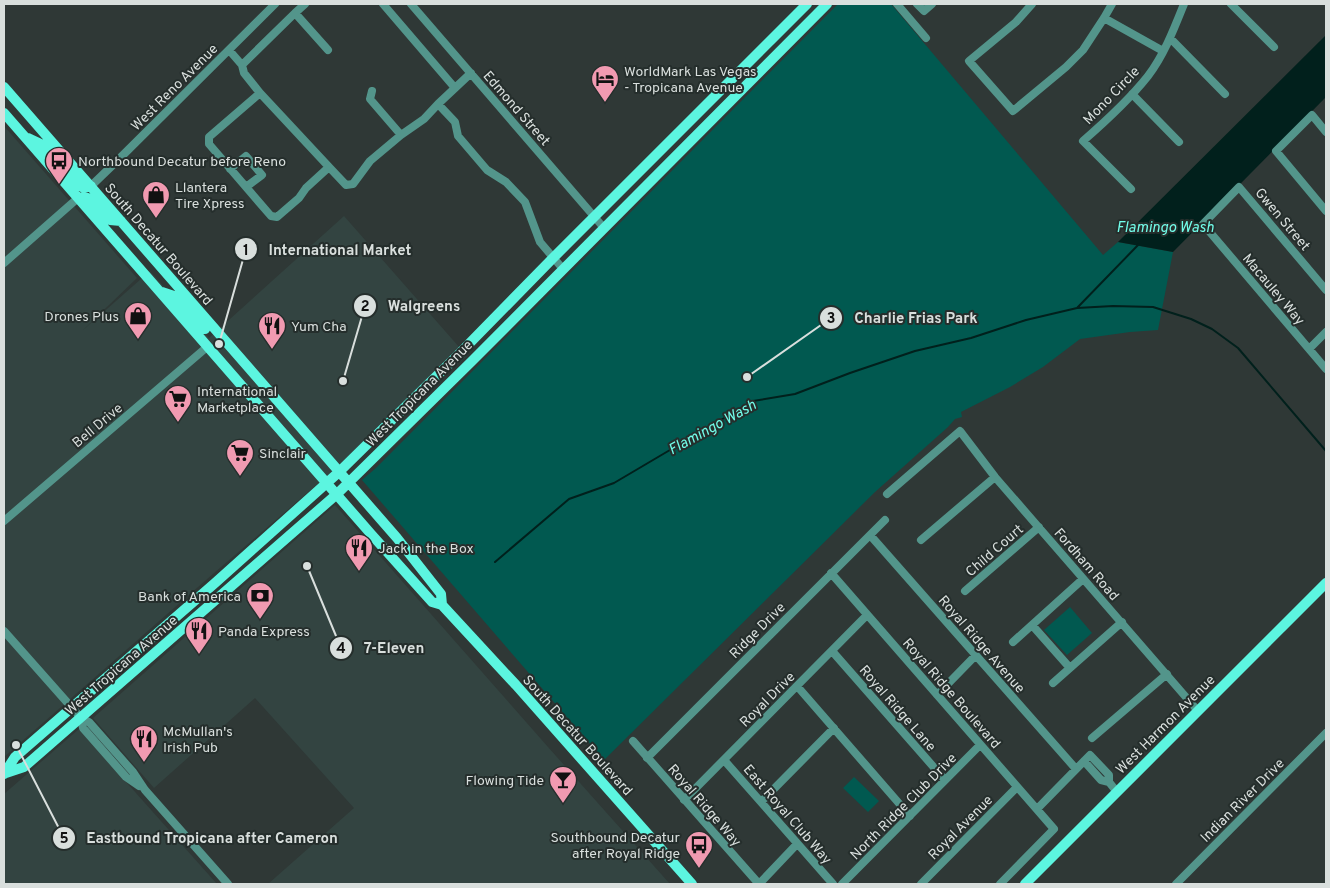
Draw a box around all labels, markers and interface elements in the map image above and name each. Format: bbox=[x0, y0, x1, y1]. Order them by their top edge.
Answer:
street label: West Reno Avenue bbox=[128, 41, 222, 135]
street label: Mono Circle bbox=[1080, 63, 1144, 129]
hotel icon: WorldMark Las Vegas - Tropicana Avenue bbox=[590, 64, 620, 103]
place label: WorldMark Las Vegas - Tropicana Avenue bbox=[624, 64, 757, 97]
street label: Edmond Street bbox=[479, 68, 553, 150]
bus stop icon: Northbound Decatur before Reno bbox=[44, 146, 74, 185]
place label: Northbound Decatur before Reno bbox=[78, 154, 286, 171]
street label: South Decatur Boulevard bbox=[100, 180, 216, 310]
shop icon: Llantera Tire Xpress bbox=[141, 180, 171, 219]
place label: Llantera Tire Xpress bbox=[175, 180, 245, 213]
street label: Gwen Street bbox=[1251, 185, 1313, 255]
water label: Flamingo Wash bbox=[1116, 219, 1214, 238]
callout: International Market bbox=[233, 234, 421, 264]
text: 1 bbox=[243, 242, 249, 261]
text: International Market bbox=[269, 242, 412, 261]
street label: Macauley Way bbox=[1238, 251, 1308, 329]
callout: Walgreens bbox=[352, 291, 470, 321]
text: 2 bbox=[360, 298, 370, 317]
text: Walgreens bbox=[388, 298, 460, 317]
shop icon: Drones Plus bbox=[123, 301, 153, 340]
callout: Charlie Frias Park bbox=[819, 303, 987, 333]
place label: Drones Plus bbox=[44, 309, 119, 326]
text: 3 bbox=[827, 310, 836, 329]
text: Charlie Frias Park bbox=[854, 310, 978, 329]
restaurant icon: Yum Cha bbox=[257, 311, 287, 350]
place label: Yum Cha bbox=[291, 319, 347, 336]
street label: West Tropicana Avenue bbox=[363, 337, 477, 451]
supermarket icon: International Marketplace bbox=[163, 384, 193, 423]
place label: International Marketplace bbox=[197, 384, 277, 417]
water label: Flamingo Wash bbox=[665, 396, 760, 460]
street label: Bell Drive bbox=[69, 400, 127, 452]
supermarket icon: Sinclair bbox=[225, 438, 255, 477]
place label: Sinclair bbox=[259, 446, 307, 463]
street label: Child Court bbox=[963, 521, 1027, 581]
street label: Fordham Road bbox=[1050, 525, 1122, 605]
restaurant icon: Jack in the Box bbox=[344, 533, 374, 572]
place label: Jack in the Box bbox=[378, 541, 474, 558]
bank icon: Bank of America bbox=[245, 581, 275, 620]
place label: Bank of America bbox=[138, 589, 241, 606]
street label: Royal Ridge Avenue bbox=[934, 593, 1028, 697]
street label: Ridge Drive bbox=[726, 599, 790, 663]
street label: West Tropicana Avenue bbox=[62, 613, 182, 720]
restaurant icon: Panda Express bbox=[184, 616, 214, 655]
place label: Panda Express bbox=[218, 624, 310, 641]
callout: 7-Eleven bbox=[328, 633, 434, 663]
street label: Royal Ridge Boulevard bbox=[898, 635, 1003, 753]
text: 4 bbox=[336, 640, 346, 659]
text: 7-Eleven bbox=[364, 640, 424, 659]
street label: Royal Ridge Lane bbox=[855, 662, 939, 756]
street label: Royal Drive bbox=[737, 669, 799, 731]
street label: South Decatur Boulevard bbox=[518, 672, 635, 800]
street label: West Harmon Avenue bbox=[1113, 672, 1219, 778]
restaurant icon: McMullan's Irish Pub bbox=[129, 724, 159, 763]
place label: McMullan's Irish Pub bbox=[163, 724, 233, 757]
street label: North Ridge Club Drive bbox=[847, 750, 961, 864]
street label: Indian River Drive bbox=[1198, 756, 1289, 847]
street label: Royal Ridge Way bbox=[664, 761, 744, 851]
street label: East Royal Club Way bbox=[739, 762, 835, 868]
bar icon: Flowing Tide bbox=[548, 765, 578, 804]
place label: Flowing Tide bbox=[465, 773, 544, 790]
street label: Royal Avenue bbox=[925, 792, 997, 864]
callout: Eastbound Tropicana after Cameron bbox=[51, 823, 348, 853]
text: 5 bbox=[59, 830, 69, 849]
text: Eastbound Tropicana after Cameron bbox=[86, 830, 338, 849]
place label: Southbound Decatur after Royal Ridge bbox=[551, 830, 681, 863]
bus stop icon: Southbound Decatur after Royal Ridge bbox=[684, 830, 714, 869]

